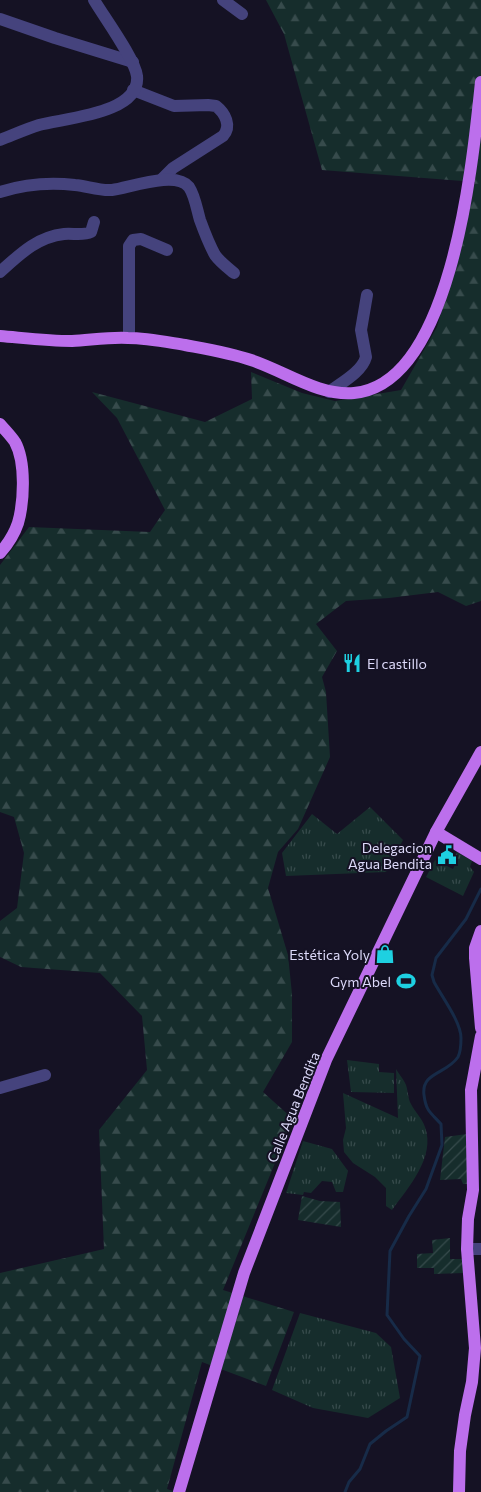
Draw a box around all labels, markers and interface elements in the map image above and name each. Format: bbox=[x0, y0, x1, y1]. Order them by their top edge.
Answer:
restaurant icon: El castillo bbox=[341, 652, 363, 674]
place label: El castillo bbox=[367, 655, 427, 672]
place label: Delegacion Agua Bendita bbox=[348, 839, 432, 872]
public building icon: Delegacion Agua Bendita bbox=[436, 844, 458, 866]
shop icon: Estética Yoly bbox=[374, 943, 396, 965]
place label: Estética Yoly bbox=[289, 946, 370, 963]
sports icon: Gym Abel bbox=[395, 970, 417, 992]
place label: Gym Abel bbox=[330, 973, 391, 990]
street label: Calle Agua Bendita bbox=[263, 1049, 323, 1165]

